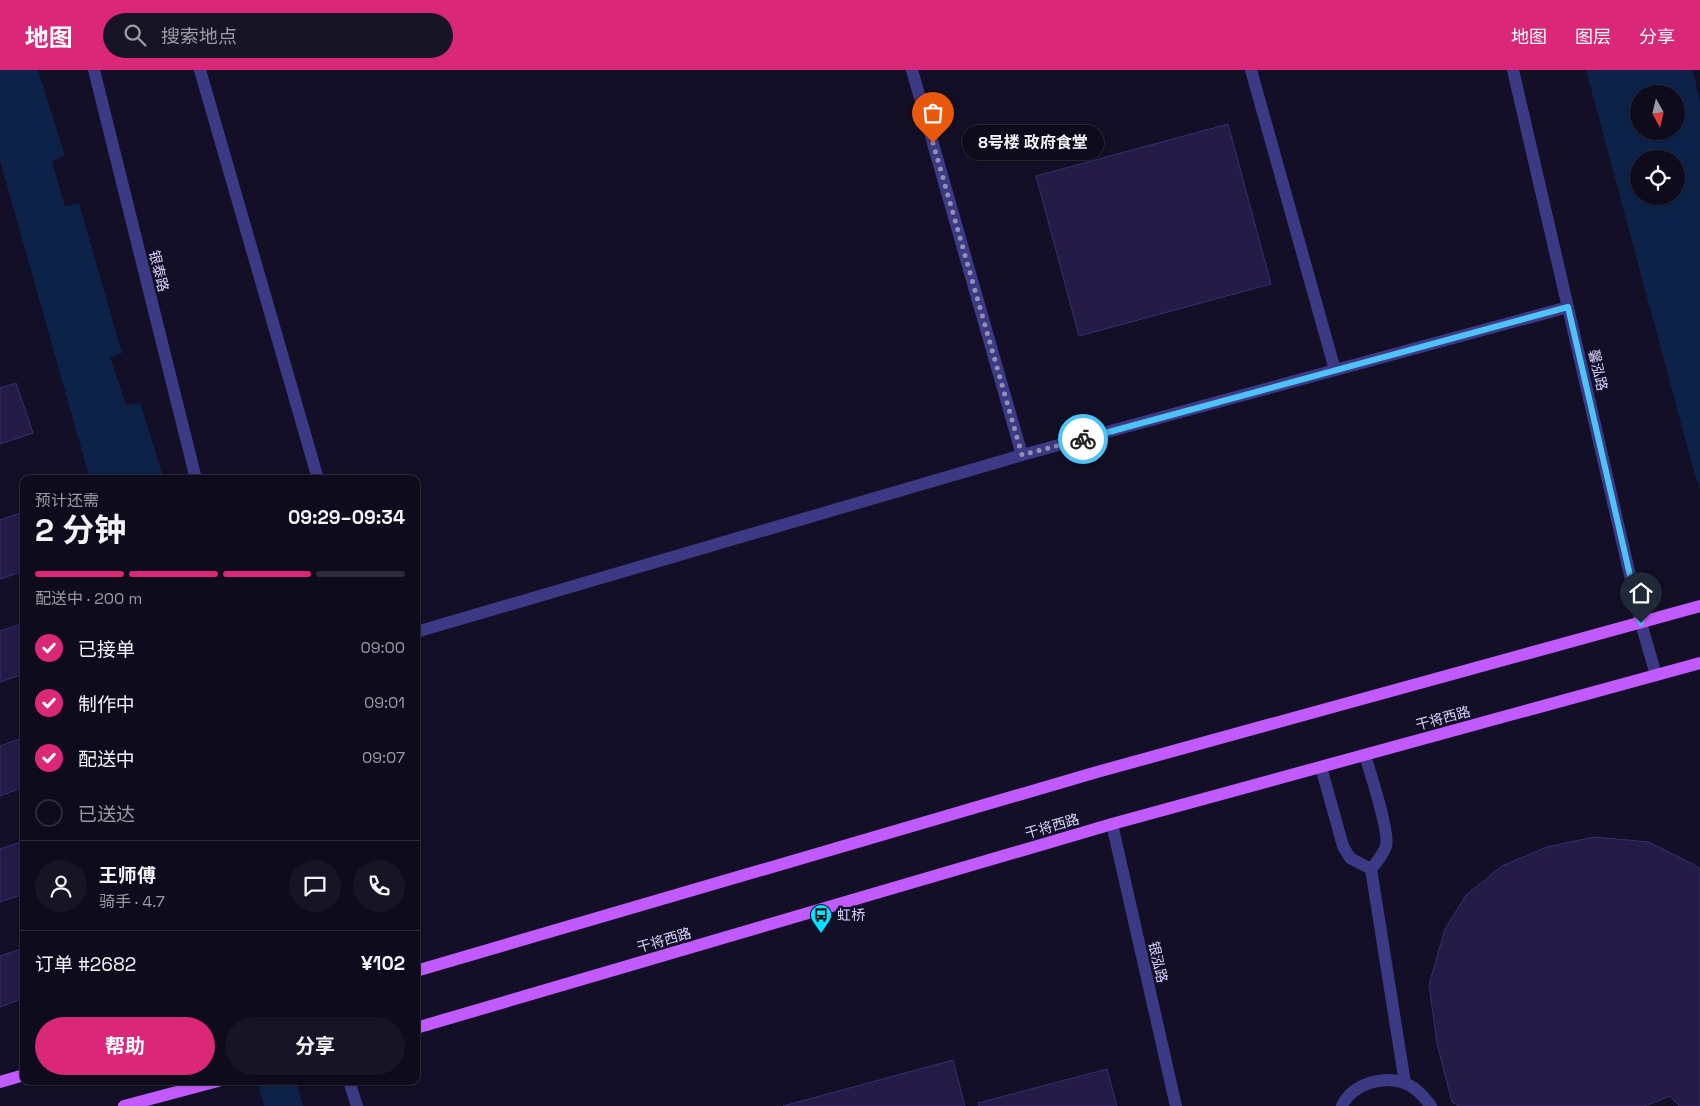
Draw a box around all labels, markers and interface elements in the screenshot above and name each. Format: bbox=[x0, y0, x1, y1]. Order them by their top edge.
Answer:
search box bbox=[103, 13, 453, 58]
icon: search bbox=[121, 21, 149, 49]
text: 地图 bbox=[25, 22, 73, 53]
text: 搜索地点 bbox=[161, 24, 237, 49]
text: 地图 bbox=[1511, 25, 1547, 48]
text: 图层 bbox=[1575, 25, 1611, 48]
text: 分享 bbox=[1639, 25, 1675, 48]
north arrow bbox=[1630, 85, 1685, 140]
map controls bbox=[1630, 85, 1685, 205]
pin bbox=[912, 92, 954, 143]
icon: bag bbox=[919, 99, 947, 127]
callout: 8号楼 政府食堂 bbox=[963, 126, 1106, 160]
text: 8号楼 政府食堂 bbox=[978, 132, 1088, 153]
button: locate bbox=[1630, 150, 1685, 205]
street label: 银泰路 bbox=[145, 248, 173, 294]
street label: 馨泓路 bbox=[1585, 348, 1611, 392]
courier bbox=[1058, 414, 1108, 464]
icon: bike bbox=[1069, 425, 1097, 453]
text: 预计还需 bbox=[35, 490, 99, 511]
text: 09:29–09:34 bbox=[288, 505, 405, 530]
text: 2 分钟 bbox=[35, 510, 126, 550]
pin bbox=[1620, 572, 1662, 623]
icon: home bbox=[1627, 579, 1655, 607]
text: 配送中 · 200 m bbox=[35, 588, 142, 609]
icon: check bbox=[35, 634, 63, 662]
text: 已接单 bbox=[78, 637, 135, 662]
text: 09:00 bbox=[360, 637, 405, 658]
icon: check bbox=[35, 689, 63, 717]
text: 制作中 bbox=[78, 692, 135, 717]
text: 09:01 bbox=[364, 692, 405, 713]
street label: 干将西路 bbox=[1414, 702, 1472, 734]
icon: check bbox=[35, 744, 63, 772]
text: 配送中 bbox=[78, 747, 135, 772]
text: 09:07 bbox=[362, 747, 405, 768]
text: 已送达 bbox=[78, 802, 135, 827]
street label: 干将西路 bbox=[1023, 810, 1081, 842]
button: person bbox=[35, 860, 87, 912]
button: chat bbox=[289, 860, 341, 912]
button: phone bbox=[353, 860, 405, 912]
text: 王师傅 bbox=[99, 863, 156, 888]
text: 骑手 · 4.7 bbox=[99, 891, 165, 912]
bus stop icon: 虹桥 bbox=[809, 903, 833, 934]
place label: 虹桥 bbox=[837, 906, 865, 924]
street label: 干将西路 bbox=[635, 924, 693, 956]
street label: 银泓路 bbox=[1145, 940, 1171, 984]
text: ¥102 bbox=[361, 951, 405, 976]
text: 订单 #2682 bbox=[35, 952, 136, 977]
button: 帮助 bbox=[35, 1017, 215, 1075]
button: 分享 bbox=[225, 1017, 405, 1075]

